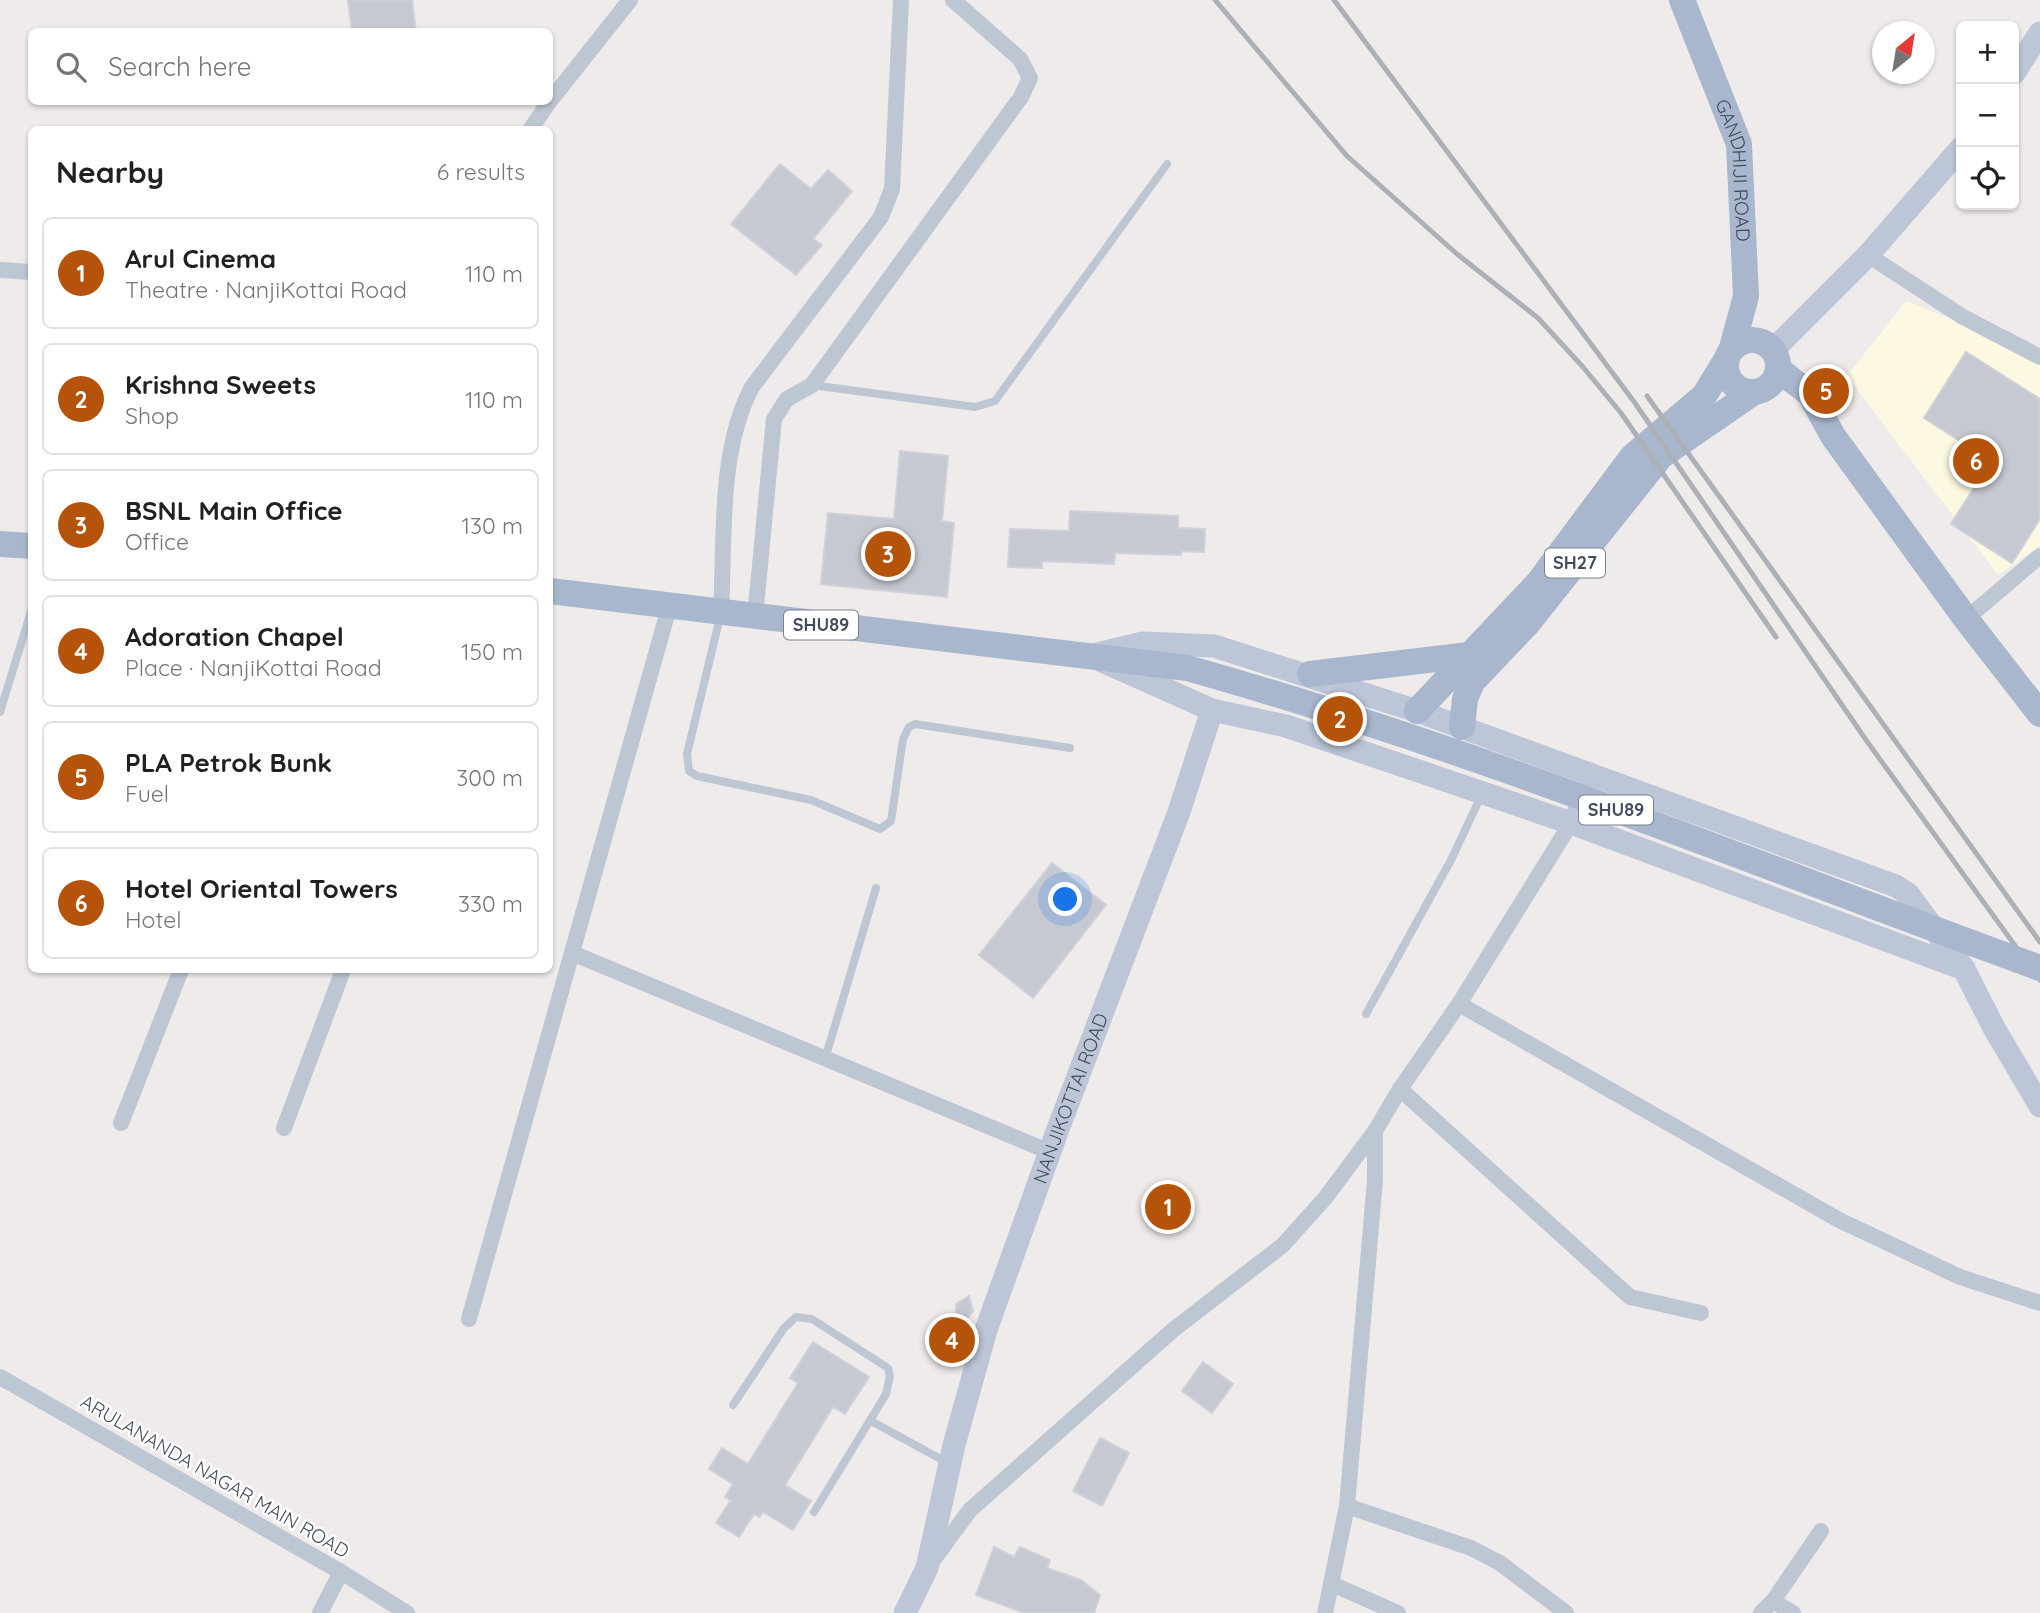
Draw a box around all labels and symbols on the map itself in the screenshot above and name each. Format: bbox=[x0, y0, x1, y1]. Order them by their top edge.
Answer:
north arrow bbox=[1872, 21, 1935, 84]
street label: GANDHIJI ROAD bbox=[1710, 95, 1755, 242]
pin: 5 bbox=[1803, 365, 1849, 417]
pin: 6 bbox=[1953, 435, 1999, 487]
pin: 3 bbox=[865, 528, 911, 580]
road number: SH27 bbox=[1545, 548, 1605, 578]
road number: SHU89 bbox=[784, 610, 858, 640]
pin: 2 bbox=[1317, 693, 1363, 745]
road number: SHU89 bbox=[1579, 796, 1653, 824]
your location bbox=[1048, 882, 1082, 916]
street label: NANJIKOTTAI ROAD bbox=[1028, 1010, 1113, 1187]
pin: 1 bbox=[1145, 1181, 1191, 1233]
pin: 4 bbox=[929, 1314, 975, 1366]
street label: ARULANANDA NAGAR MAIN ROAD bbox=[76, 1389, 354, 1563]

